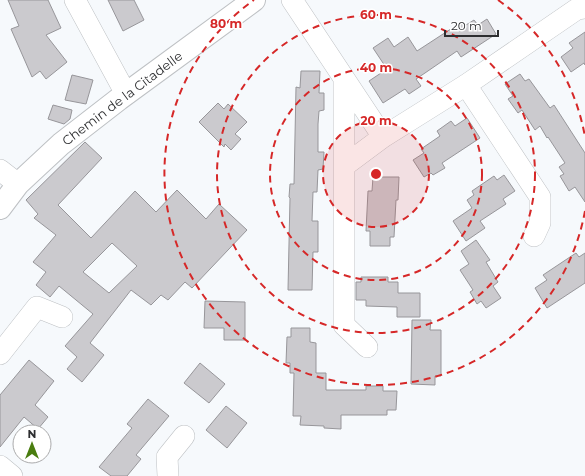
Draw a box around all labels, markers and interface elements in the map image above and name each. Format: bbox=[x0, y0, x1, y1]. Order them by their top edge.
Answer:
text: 60 m bbox=[360, 7, 392, 22]
scale bar bbox=[445, 12, 498, 38]
text: 80 m bbox=[210, 16, 242, 31]
text: 20 m bbox=[451, 18, 482, 33]
street label: Chemin de la Citadelle bbox=[59, 47, 186, 149]
text: 40 m bbox=[360, 60, 392, 75]
text: 20 m bbox=[360, 113, 392, 128]
centre of rings bbox=[369, 167, 383, 181]
north arrow bbox=[12, 424, 52, 464]
text: N bbox=[28, 427, 36, 441]

